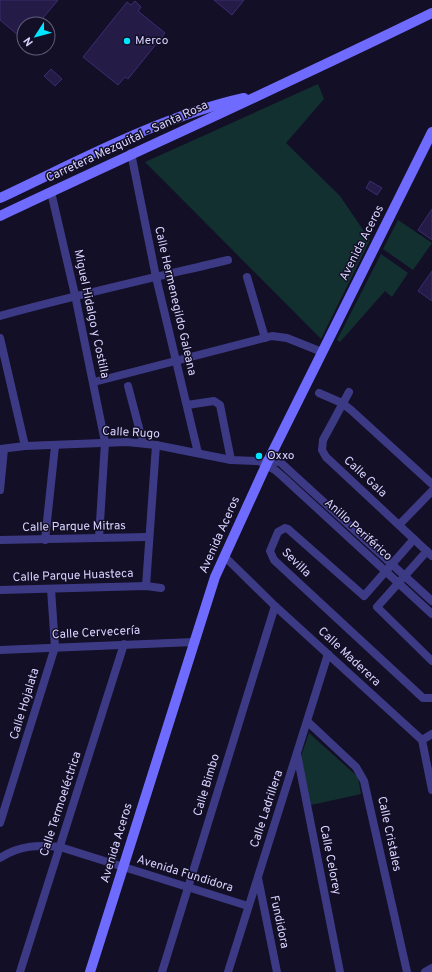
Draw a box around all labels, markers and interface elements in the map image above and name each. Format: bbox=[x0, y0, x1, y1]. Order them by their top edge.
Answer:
north arrow bbox=[16, 16, 56, 56]
place label: Merco bbox=[135, 33, 169, 49]
text: N bbox=[21, 34, 37, 49]
marker: Merco bbox=[122, 36, 132, 46]
street label: Carretera Mezquital - Santa Rosa bbox=[44, 97, 210, 187]
street label: Avenida Aceros bbox=[336, 203, 388, 283]
street label: Calle Hermenegildo Galeana bbox=[150, 225, 200, 377]
street label: Miguel Hidalgo y Costilla bbox=[70, 248, 112, 380]
street label: Calle Rugo bbox=[102, 424, 160, 443]
place label: Oxxo bbox=[267, 448, 295, 464]
marker: Oxxo bbox=[254, 451, 264, 461]
street label: Calle Gala bbox=[340, 453, 390, 501]
street label: Avenida Aceros bbox=[196, 494, 244, 576]
street label: Anillo Periférico bbox=[321, 495, 396, 565]
street label: Calle Parque Mitras bbox=[22, 518, 126, 536]
street label: Sevilla bbox=[278, 545, 314, 581]
street label: Calle Parque Huasteca bbox=[12, 566, 134, 586]
street label: Calle Cervecería bbox=[52, 623, 140, 643]
street label: Calle Maderera bbox=[314, 624, 384, 690]
street label: Calle Hojalata bbox=[7, 666, 43, 742]
street label: Calle Termoeléctrica bbox=[36, 750, 86, 858]
street label: Calle Bimbo bbox=[190, 752, 224, 818]
street label: Calle Ladrillera bbox=[247, 768, 287, 850]
street label: Calle Cristales bbox=[373, 795, 405, 873]
street label: Avenida Aceros bbox=[97, 801, 137, 885]
street label: Calle Celorey bbox=[315, 824, 345, 896]
street label: Avenida Fundidora bbox=[135, 852, 235, 896]
street label: Fundidora bbox=[266, 894, 292, 950]

